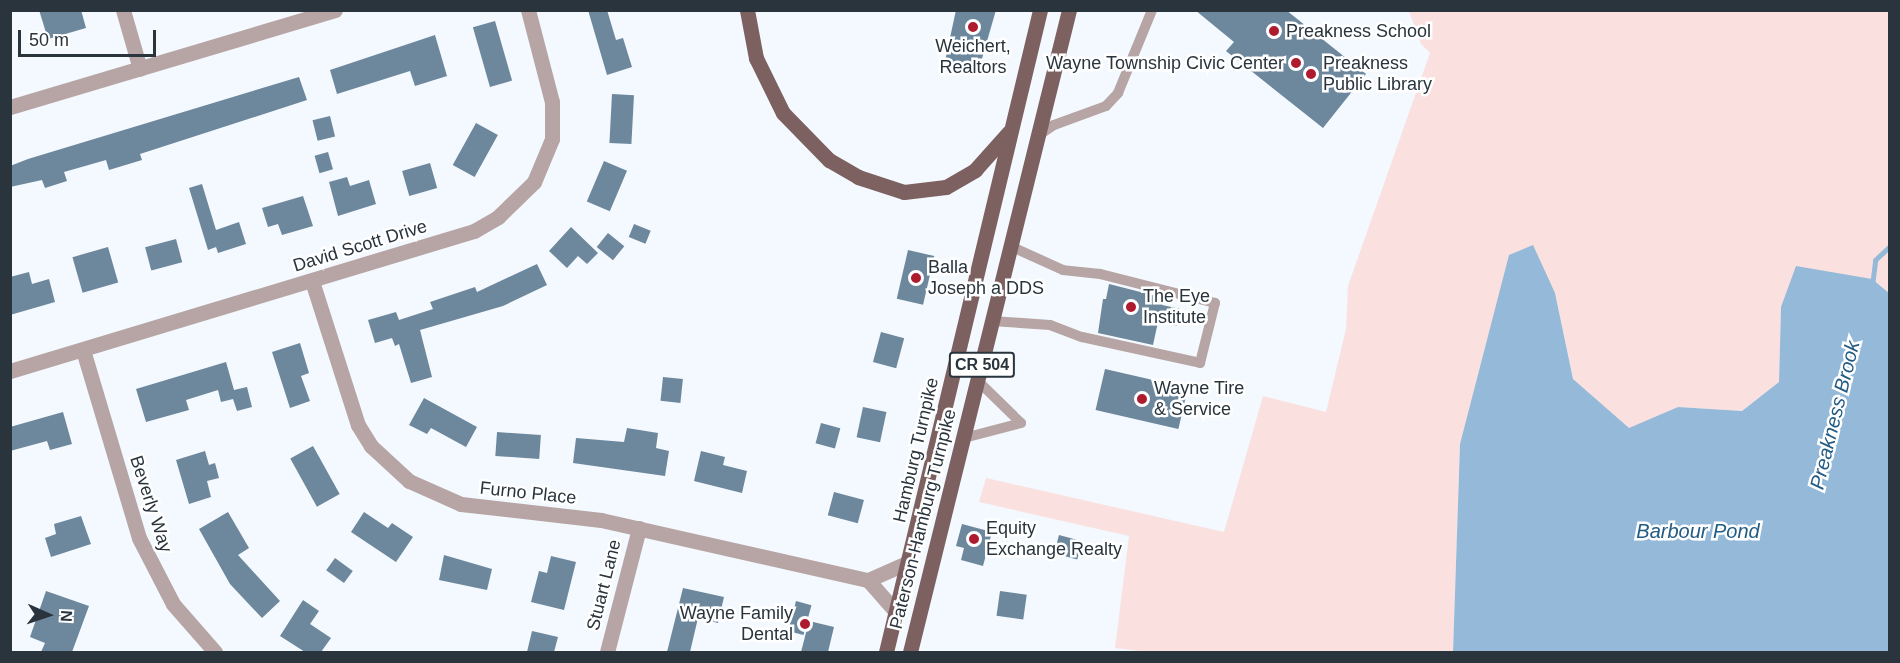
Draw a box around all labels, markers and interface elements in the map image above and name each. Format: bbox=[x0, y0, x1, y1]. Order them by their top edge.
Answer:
scale bar bbox=[21, 18, 159, 56]
marker: Weichert, Realtors bbox=[966, 20, 980, 34]
place label: Preakness School bbox=[1286, 20, 1431, 42]
marker: Preakness School bbox=[1267, 24, 1281, 38]
text: 50 m bbox=[29, 30, 69, 50]
place label: Weichert, Realtors bbox=[935, 36, 1011, 78]
place label: Wayne Township Civic Center bbox=[1046, 52, 1284, 74]
place label: Preakness Public Library bbox=[1323, 53, 1432, 96]
marker: Wayne Township Civic Center bbox=[1289, 56, 1303, 70]
marker: Preakness Public Library bbox=[1304, 67, 1318, 81]
street label: David Scott Drive bbox=[290, 215, 430, 277]
place label: Balla Joseph a DDS bbox=[928, 257, 1044, 300]
marker: Balla Joseph a DDS bbox=[909, 271, 923, 285]
place label: The Eye Institute bbox=[1143, 286, 1210, 328]
marker: The Eye Institute bbox=[1124, 300, 1138, 314]
water label: Preakness Brook bbox=[1805, 338, 1865, 492]
road number: CR 504 bbox=[948, 352, 1016, 378]
street label: Hamburg Turnpike bbox=[889, 375, 943, 525]
place label: Wayne Tire & Service bbox=[1154, 378, 1245, 420]
marker: Wayne Tire & Service bbox=[1135, 392, 1149, 406]
street label: Paterson-Hamburg Turnpike bbox=[885, 407, 961, 631]
street label: Beverly Way bbox=[125, 453, 177, 555]
street label: Furno Place bbox=[479, 477, 577, 509]
place label: Equity Exchange Realty bbox=[986, 518, 1122, 560]
water label: Barbour Pond bbox=[1636, 519, 1760, 543]
marker: Equity Exchange Realty bbox=[967, 532, 981, 546]
street label: Stuart Lane bbox=[582, 537, 626, 633]
north arrow bbox=[18, 585, 78, 645]
place label: Wayne Family Dental bbox=[680, 603, 793, 646]
text: N bbox=[58, 610, 75, 622]
marker: Wayne Family Dental bbox=[798, 617, 812, 631]

